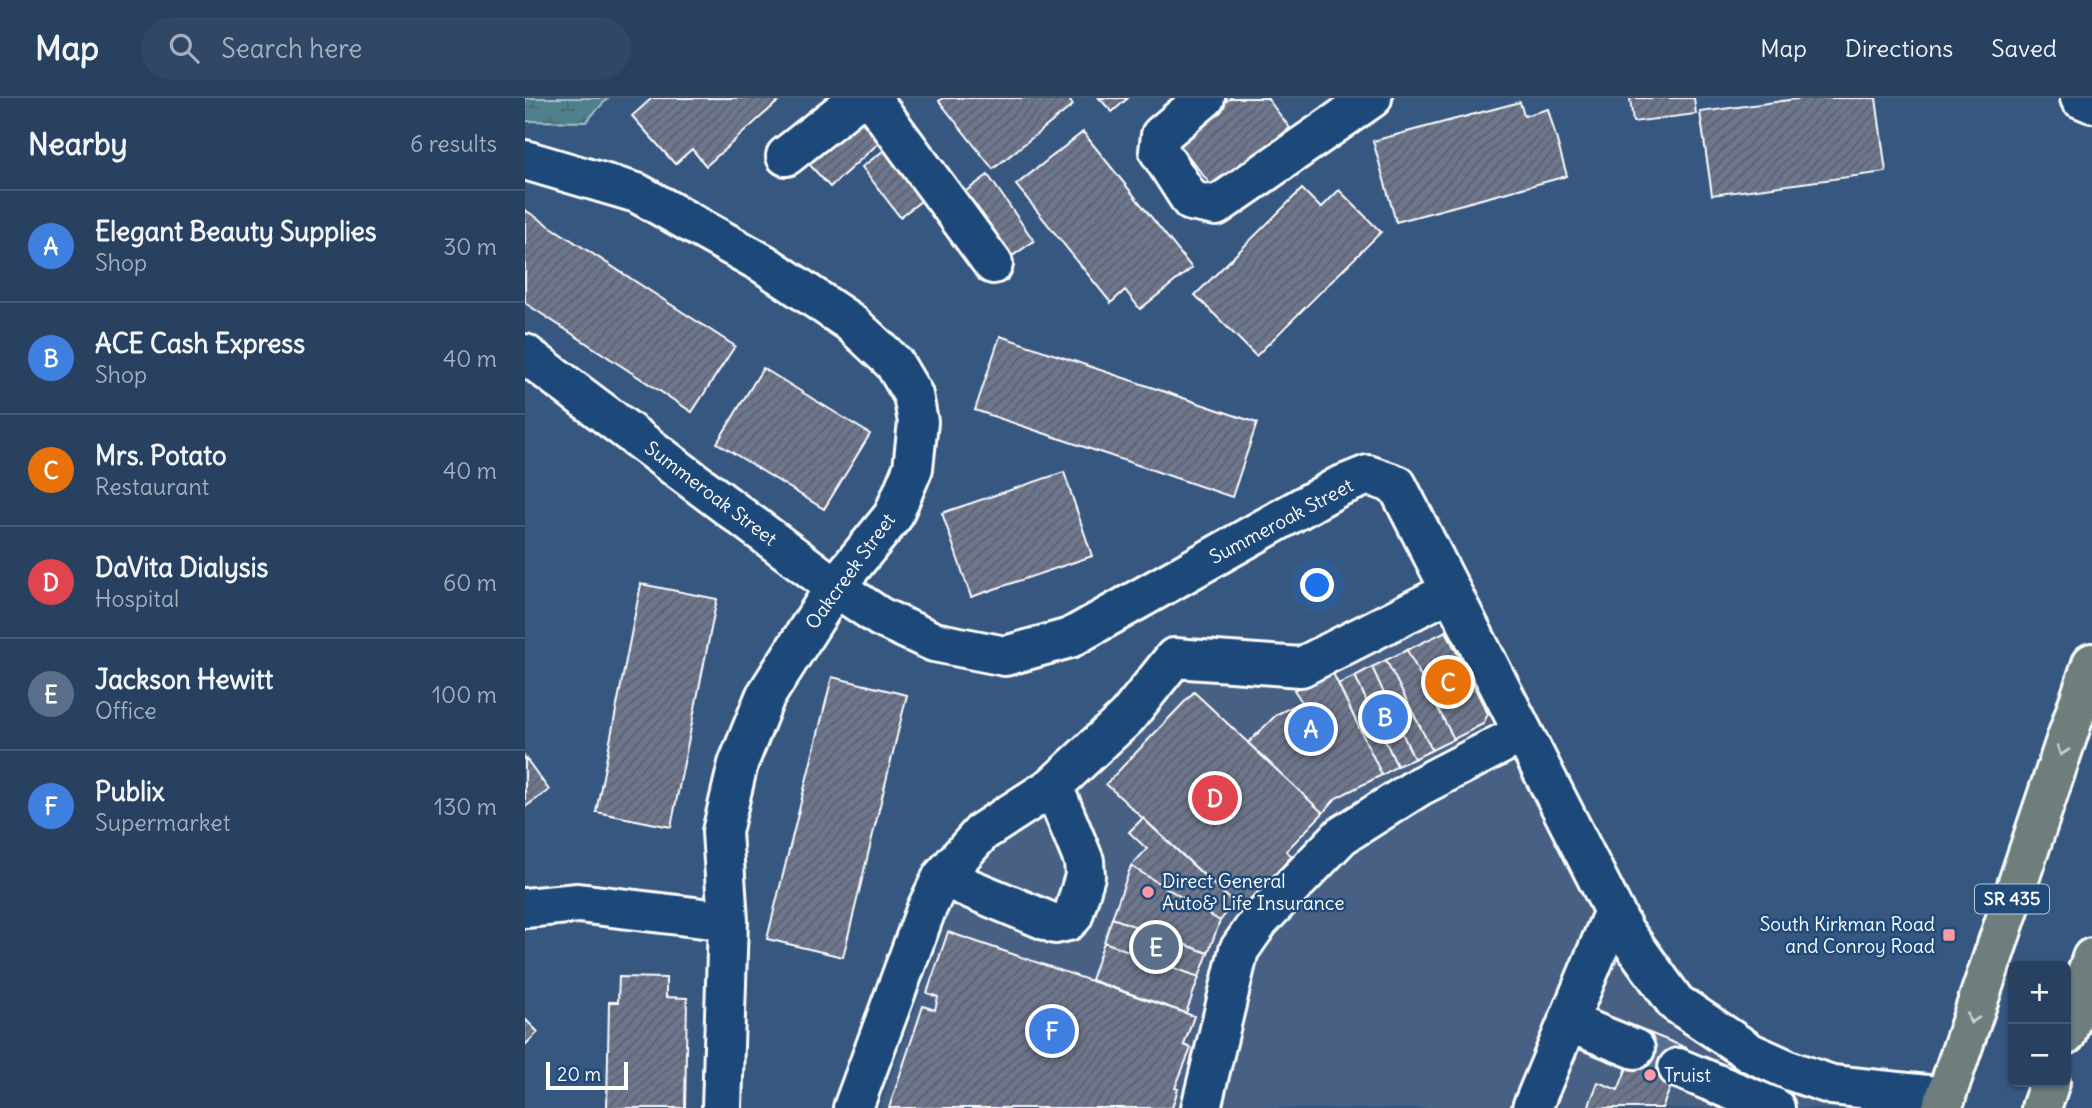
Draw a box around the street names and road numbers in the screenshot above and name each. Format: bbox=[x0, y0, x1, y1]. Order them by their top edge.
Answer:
street label: Summeroak Street bbox=[640, 435, 782, 551]
street label: Summeroak Street bbox=[1205, 473, 1357, 569]
street label: Oakcreek Street bbox=[800, 508, 900, 634]
road number: SR 435 bbox=[1975, 884, 2049, 914]

